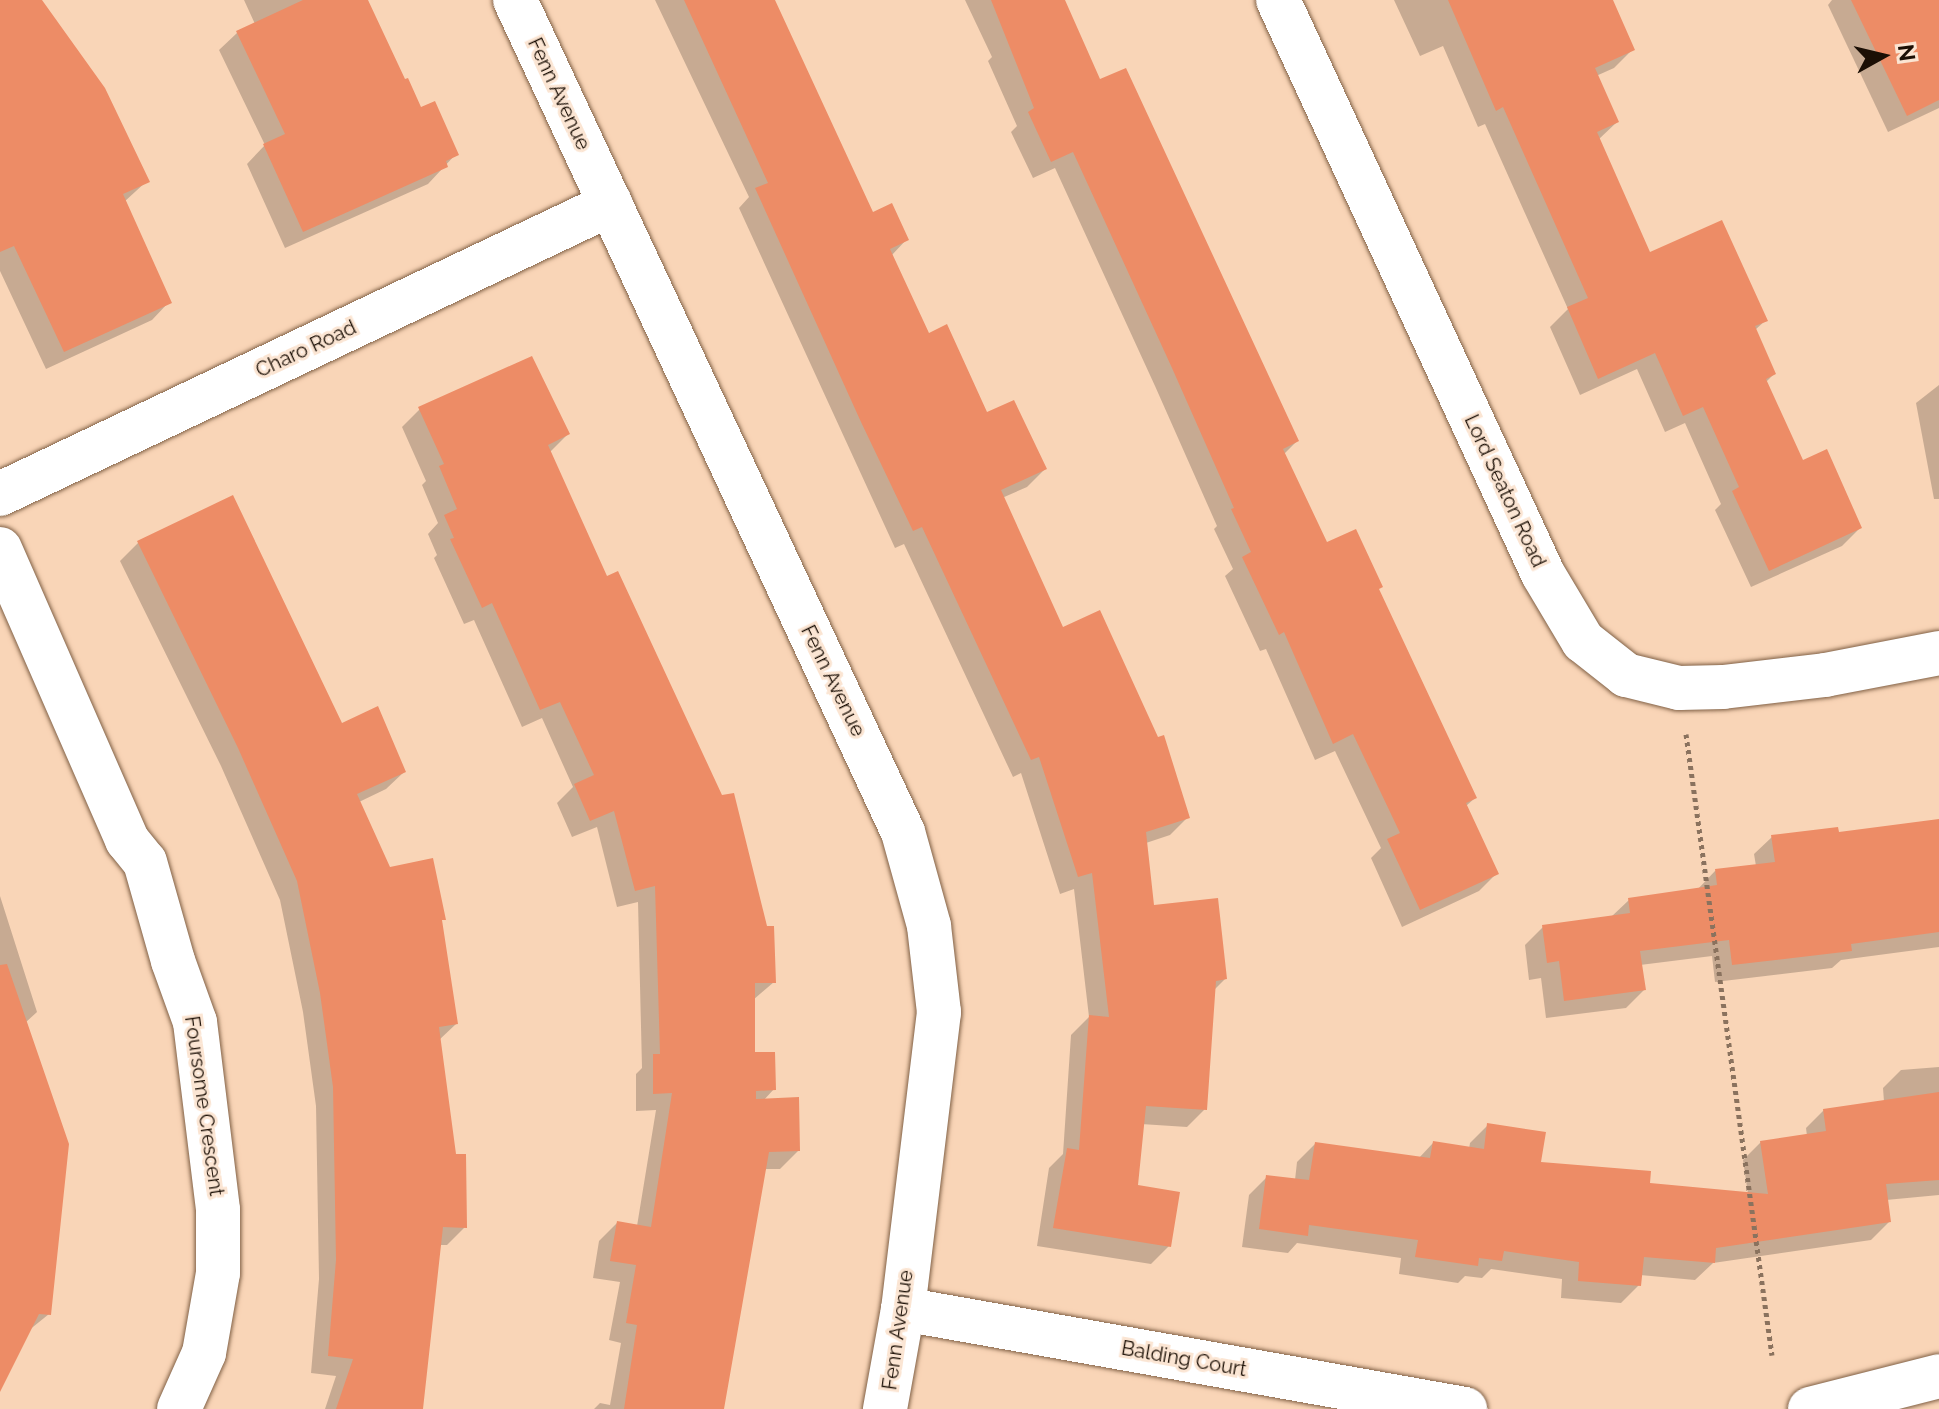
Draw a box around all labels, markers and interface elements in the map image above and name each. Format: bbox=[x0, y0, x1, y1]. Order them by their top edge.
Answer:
north arrow bbox=[1843, 16, 1923, 96]
street label: Fenn Avenue bbox=[522, 34, 596, 154]
text: N bbox=[1893, 43, 1921, 63]
street label: Charo Road bbox=[252, 315, 360, 383]
street label: Lord Seaton Road bbox=[1459, 411, 1551, 571]
street label: Fenn Avenue bbox=[796, 621, 870, 741]
street label: Foursome Crescent bbox=[179, 1015, 229, 1197]
street label: Fenn Avenue bbox=[878, 1268, 918, 1392]
street label: Balding Court bbox=[1119, 1336, 1249, 1382]

